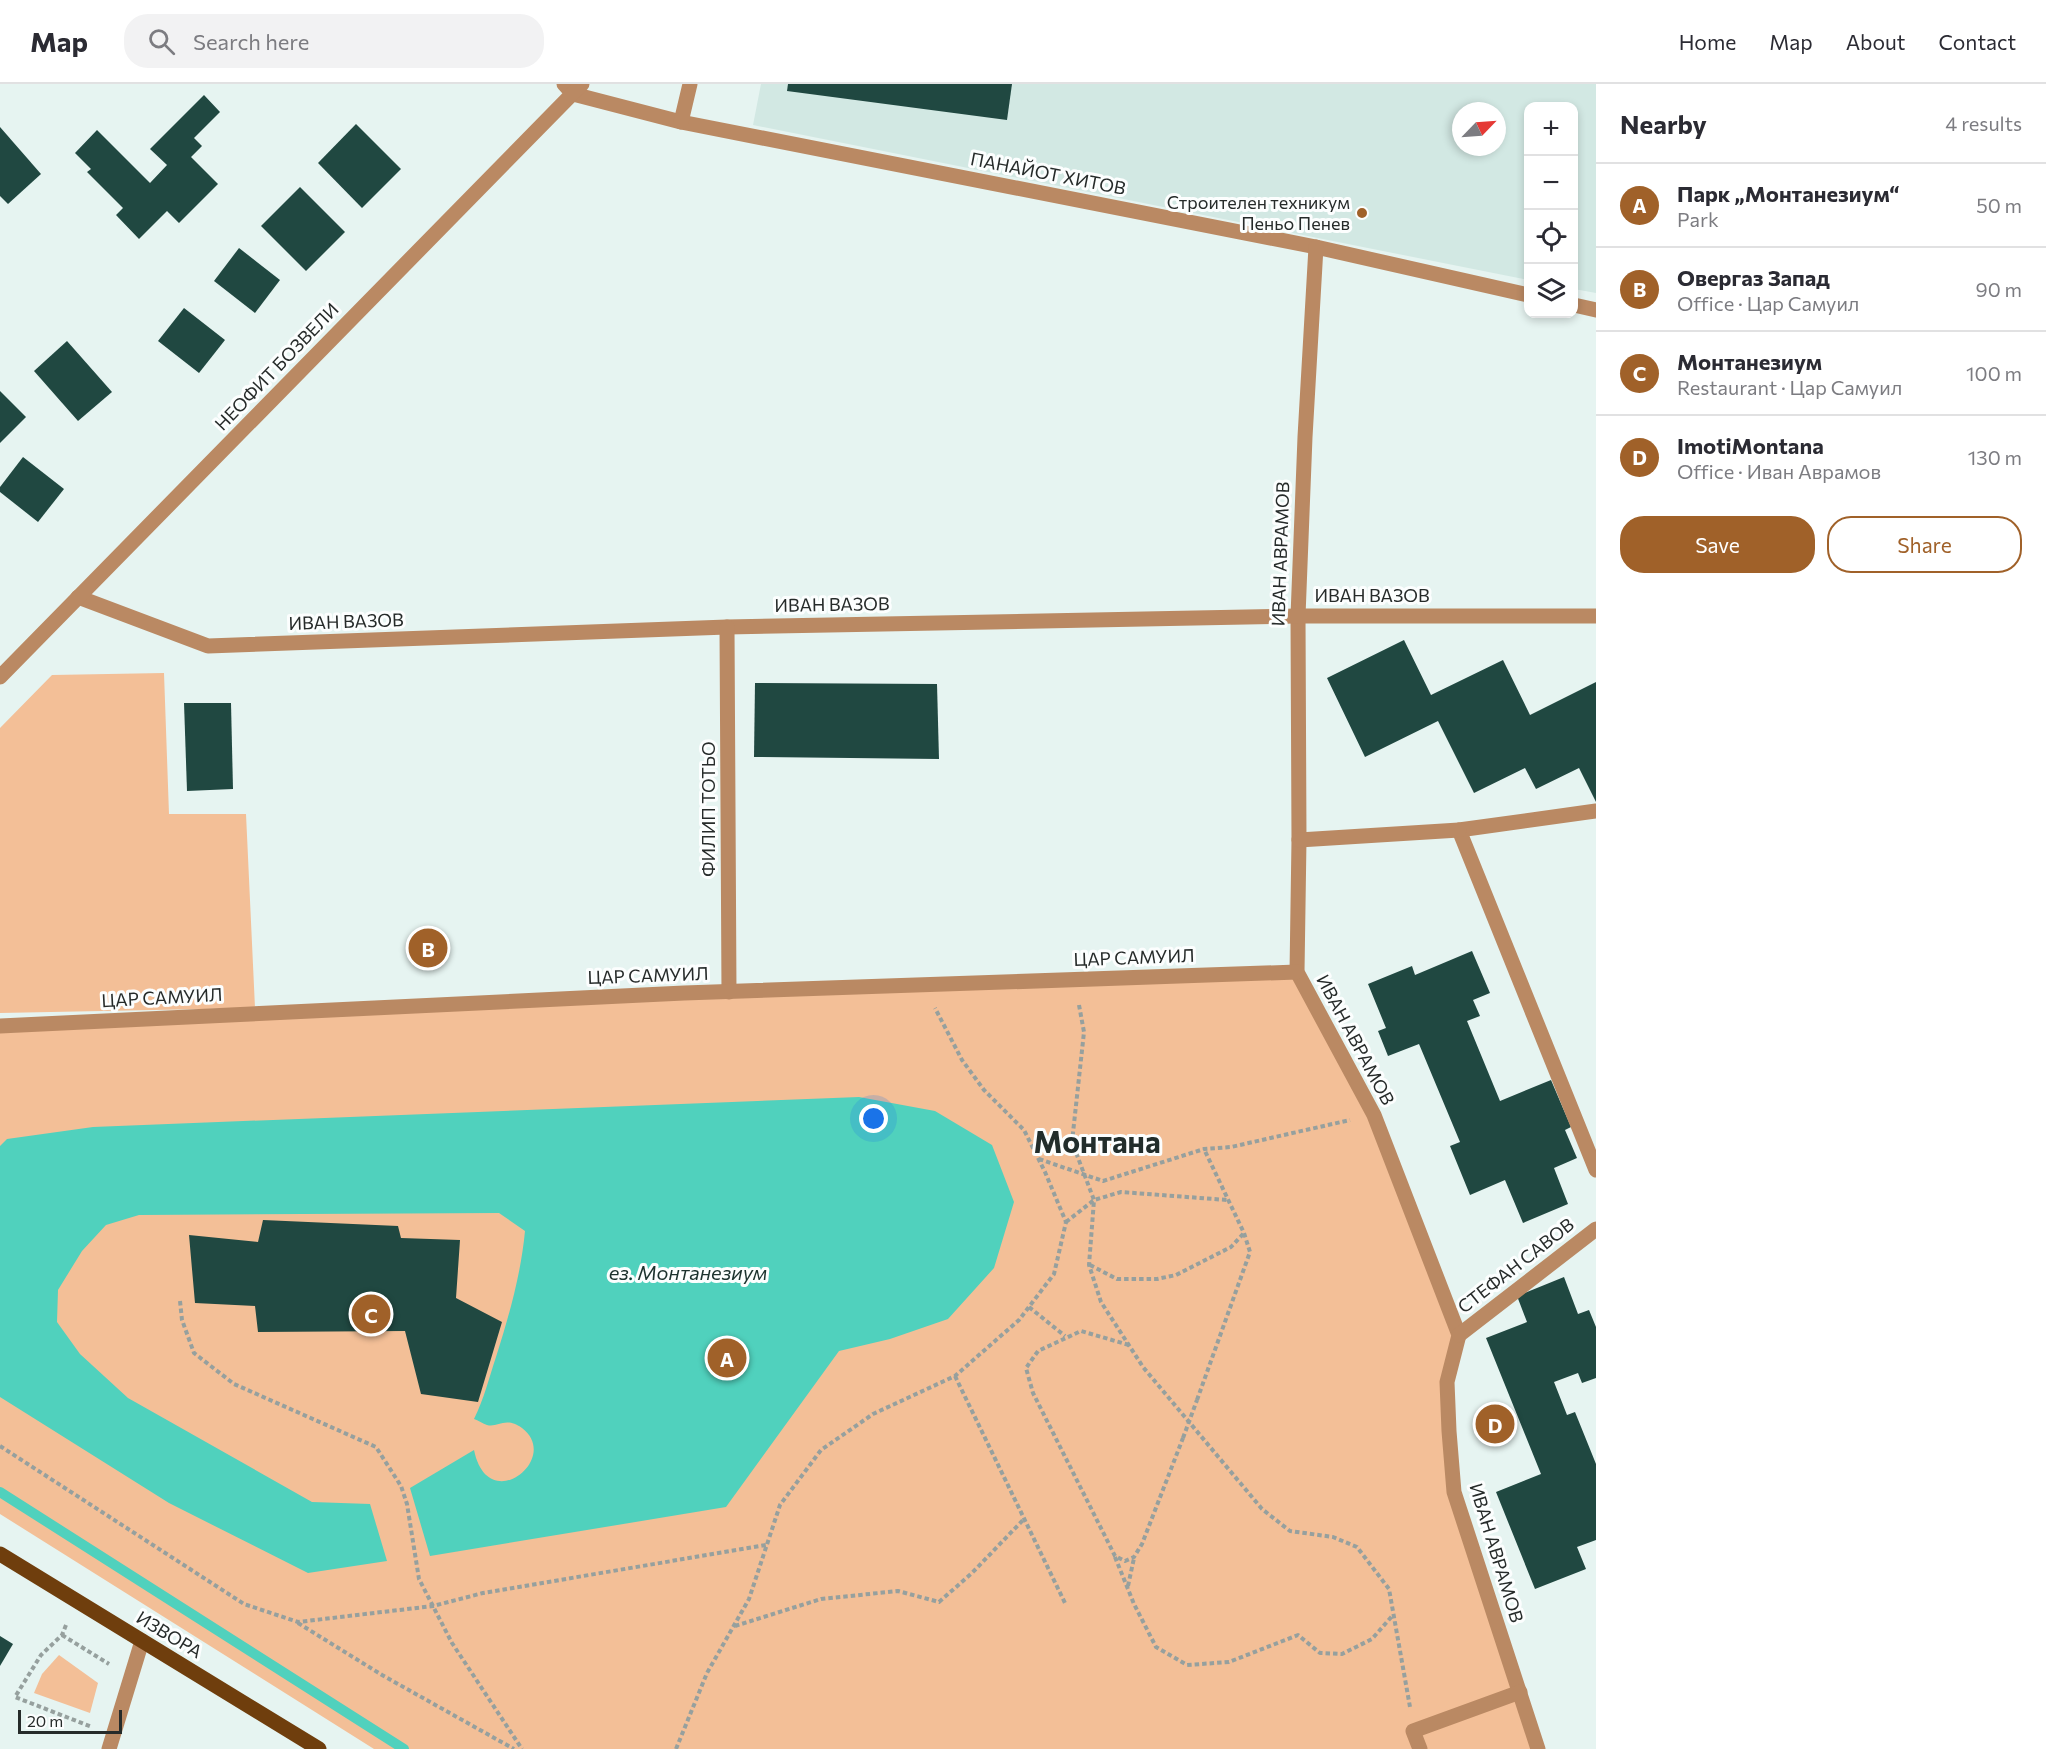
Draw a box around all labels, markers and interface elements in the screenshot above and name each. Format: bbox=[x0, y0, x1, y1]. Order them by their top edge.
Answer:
search box bbox=[124, 14, 544, 68]
text: Map bbox=[30, 24, 88, 58]
icon: search bbox=[145, 25, 178, 58]
text: Search here bbox=[193, 28, 309, 55]
text: Home bbox=[1679, 29, 1736, 54]
text: Map bbox=[1769, 29, 1813, 54]
text: About bbox=[1846, 29, 1905, 54]
text: Contact bbox=[1938, 29, 2016, 54]
north arrow bbox=[1452, 102, 1506, 156]
map controls bbox=[1524, 102, 1578, 318]
button: + bbox=[1524, 102, 1578, 156]
text: Nearby bbox=[1620, 108, 1707, 139]
text: 4 results bbox=[1945, 111, 2022, 135]
street label: ПАНАЙОТ ХИТОВ bbox=[969, 147, 1128, 199]
button: − bbox=[1524, 156, 1578, 210]
text: Парк „Монтанезиум“ bbox=[1677, 180, 1899, 207]
place label: Строителен техникум Пеньо Пенев bbox=[1167, 191, 1350, 234]
text: A bbox=[1632, 193, 1647, 217]
text: 50 m bbox=[1976, 193, 2022, 217]
marker: Строителен техникум Пеньо Пенев bbox=[1355, 206, 1369, 220]
text: Park bbox=[1677, 207, 1719, 231]
button: locate bbox=[1524, 210, 1578, 264]
button: layers bbox=[1524, 264, 1578, 318]
text: Овергаз Запад bbox=[1677, 264, 1830, 291]
text: B bbox=[1633, 277, 1646, 301]
text: 90 m bbox=[1976, 277, 2022, 301]
text: Office · Цар Самуил bbox=[1677, 291, 1859, 315]
street label: НЕОФИТ БОЗВЕЛИ bbox=[210, 298, 343, 435]
text: Монтанезиум bbox=[1677, 348, 1822, 375]
text: C bbox=[1633, 361, 1646, 385]
text: 100 m bbox=[1966, 361, 2022, 385]
text: Restaurant · Цар Самуил bbox=[1677, 375, 1902, 399]
text: ImotiMontana bbox=[1677, 432, 1824, 459]
text: D bbox=[1632, 445, 1647, 469]
text: 130 m bbox=[1968, 445, 2022, 469]
text: Office · Иван Аврамов bbox=[1677, 459, 1881, 483]
street label: ИВАН АВРАМОВ bbox=[1266, 481, 1294, 627]
button: Save bbox=[1620, 516, 1815, 573]
button: Share bbox=[1827, 516, 2022, 573]
street label: ИВАН ВАЗОВ bbox=[1314, 584, 1430, 606]
street label: ИВАН ВАЗОВ bbox=[774, 592, 890, 616]
street label: ИВАН ВАЗОВ bbox=[288, 608, 404, 634]
street label: ФИЛИП ТОТЬО bbox=[697, 741, 719, 877]
pin: B bbox=[408, 926, 448, 970]
street label: ЦАР САМУИЛ bbox=[1073, 944, 1195, 970]
street label: ЦАР САМУИЛ bbox=[587, 962, 709, 988]
street label: ИВАН АВРАМОВ bbox=[1312, 971, 1400, 1109]
street label: ЦАР САМУИЛ bbox=[101, 983, 223, 1011]
your location bbox=[859, 1104, 888, 1133]
district label: Монтана bbox=[1033, 1122, 1161, 1159]
street label: СТЕФАН САВОВ bbox=[1453, 1213, 1578, 1317]
water label: ез. Монтанезиум bbox=[609, 1260, 767, 1284]
pin: C bbox=[352, 1292, 391, 1336]
pin: A bbox=[708, 1336, 746, 1380]
pin: D bbox=[1476, 1402, 1514, 1446]
street label: ИВАН АВРАМОВ bbox=[1465, 1480, 1529, 1625]
street label: ИЗВОРА bbox=[133, 1606, 206, 1662]
scale bar bbox=[18, 1707, 122, 1734]
text: 20 m bbox=[27, 1711, 63, 1730]

